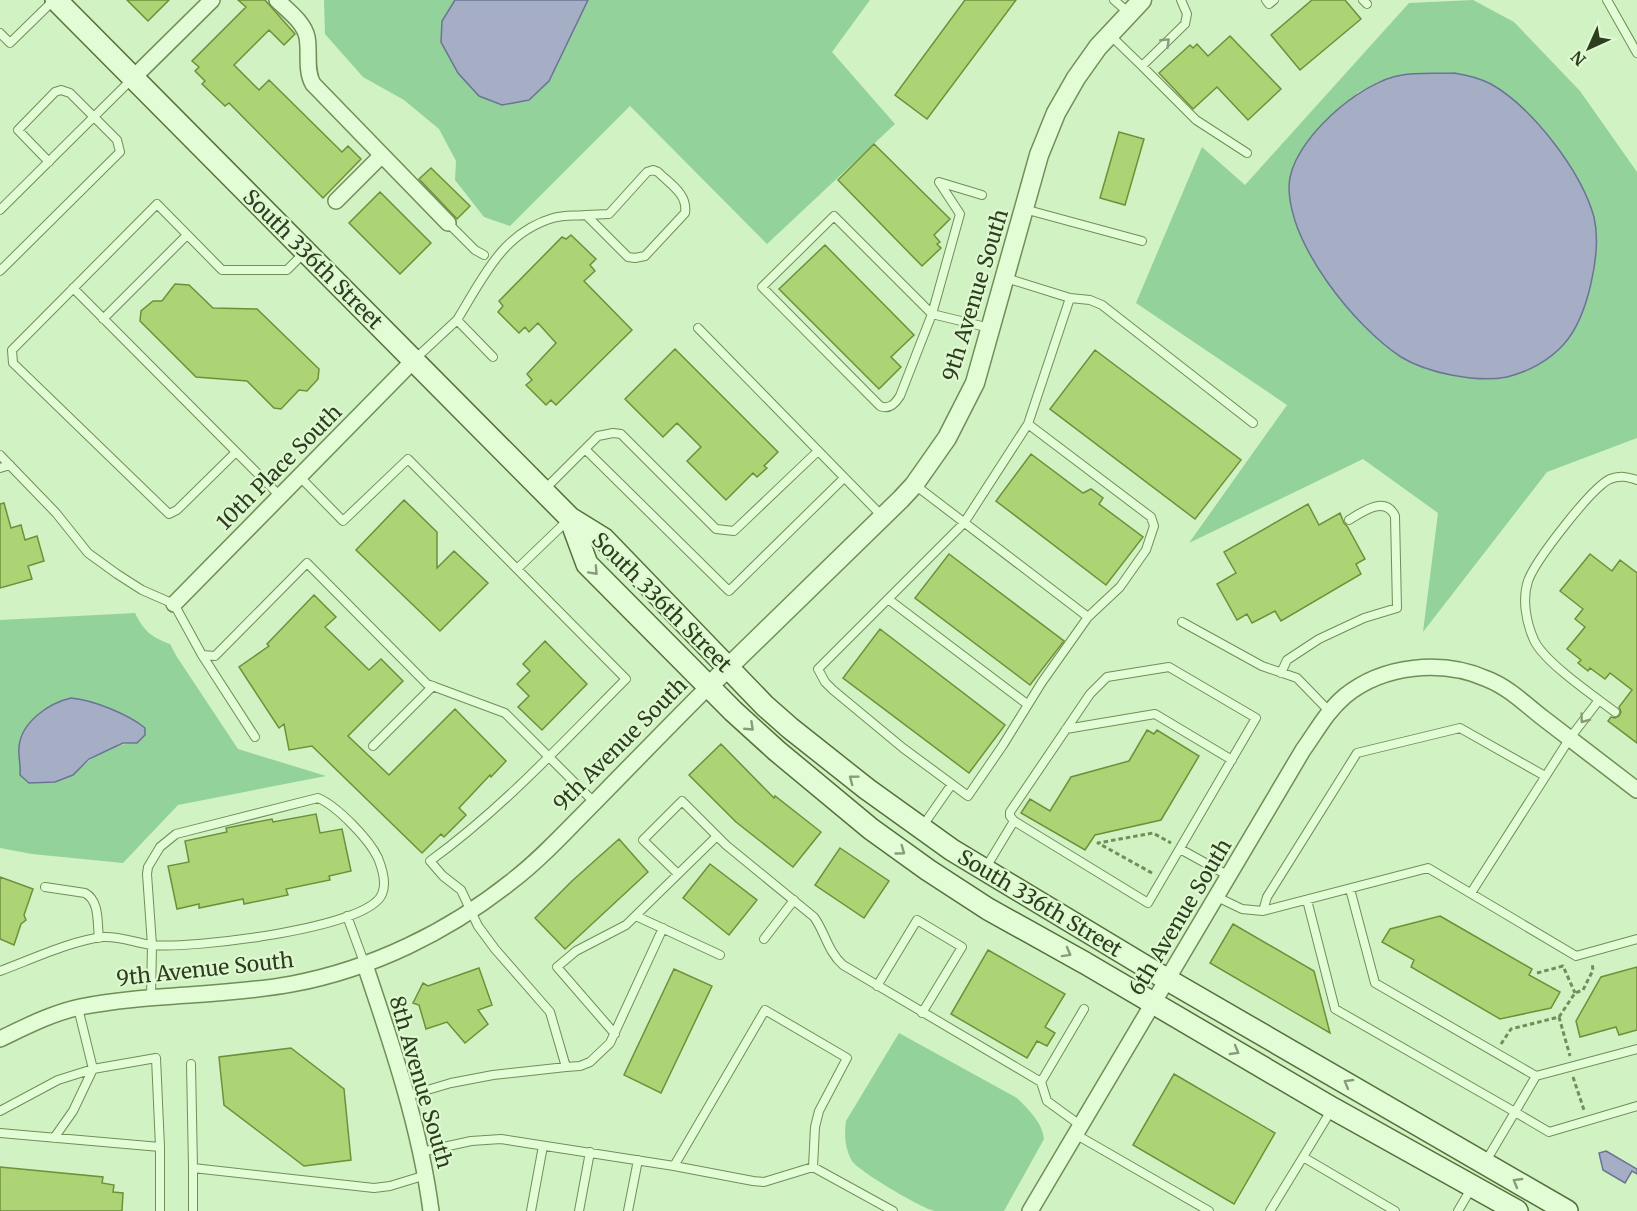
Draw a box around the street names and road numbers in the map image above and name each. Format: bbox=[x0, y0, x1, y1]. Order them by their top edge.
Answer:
street label: South 336th Street bbox=[237, 183, 389, 335]
street label: 9th Avenue South bbox=[936, 206, 1014, 384]
street label: 10th Place South bbox=[211, 399, 347, 535]
street label: South 336th Street bbox=[586, 526, 738, 678]
street label: 9th Avenue South bbox=[547, 671, 693, 817]
street label: 6th Avenue South bbox=[1123, 834, 1237, 1000]
street label: South 336th Street bbox=[953, 843, 1127, 963]
street label: 9th Avenue South bbox=[115, 946, 295, 992]
street label: 8th Avenue South bbox=[384, 993, 459, 1171]

